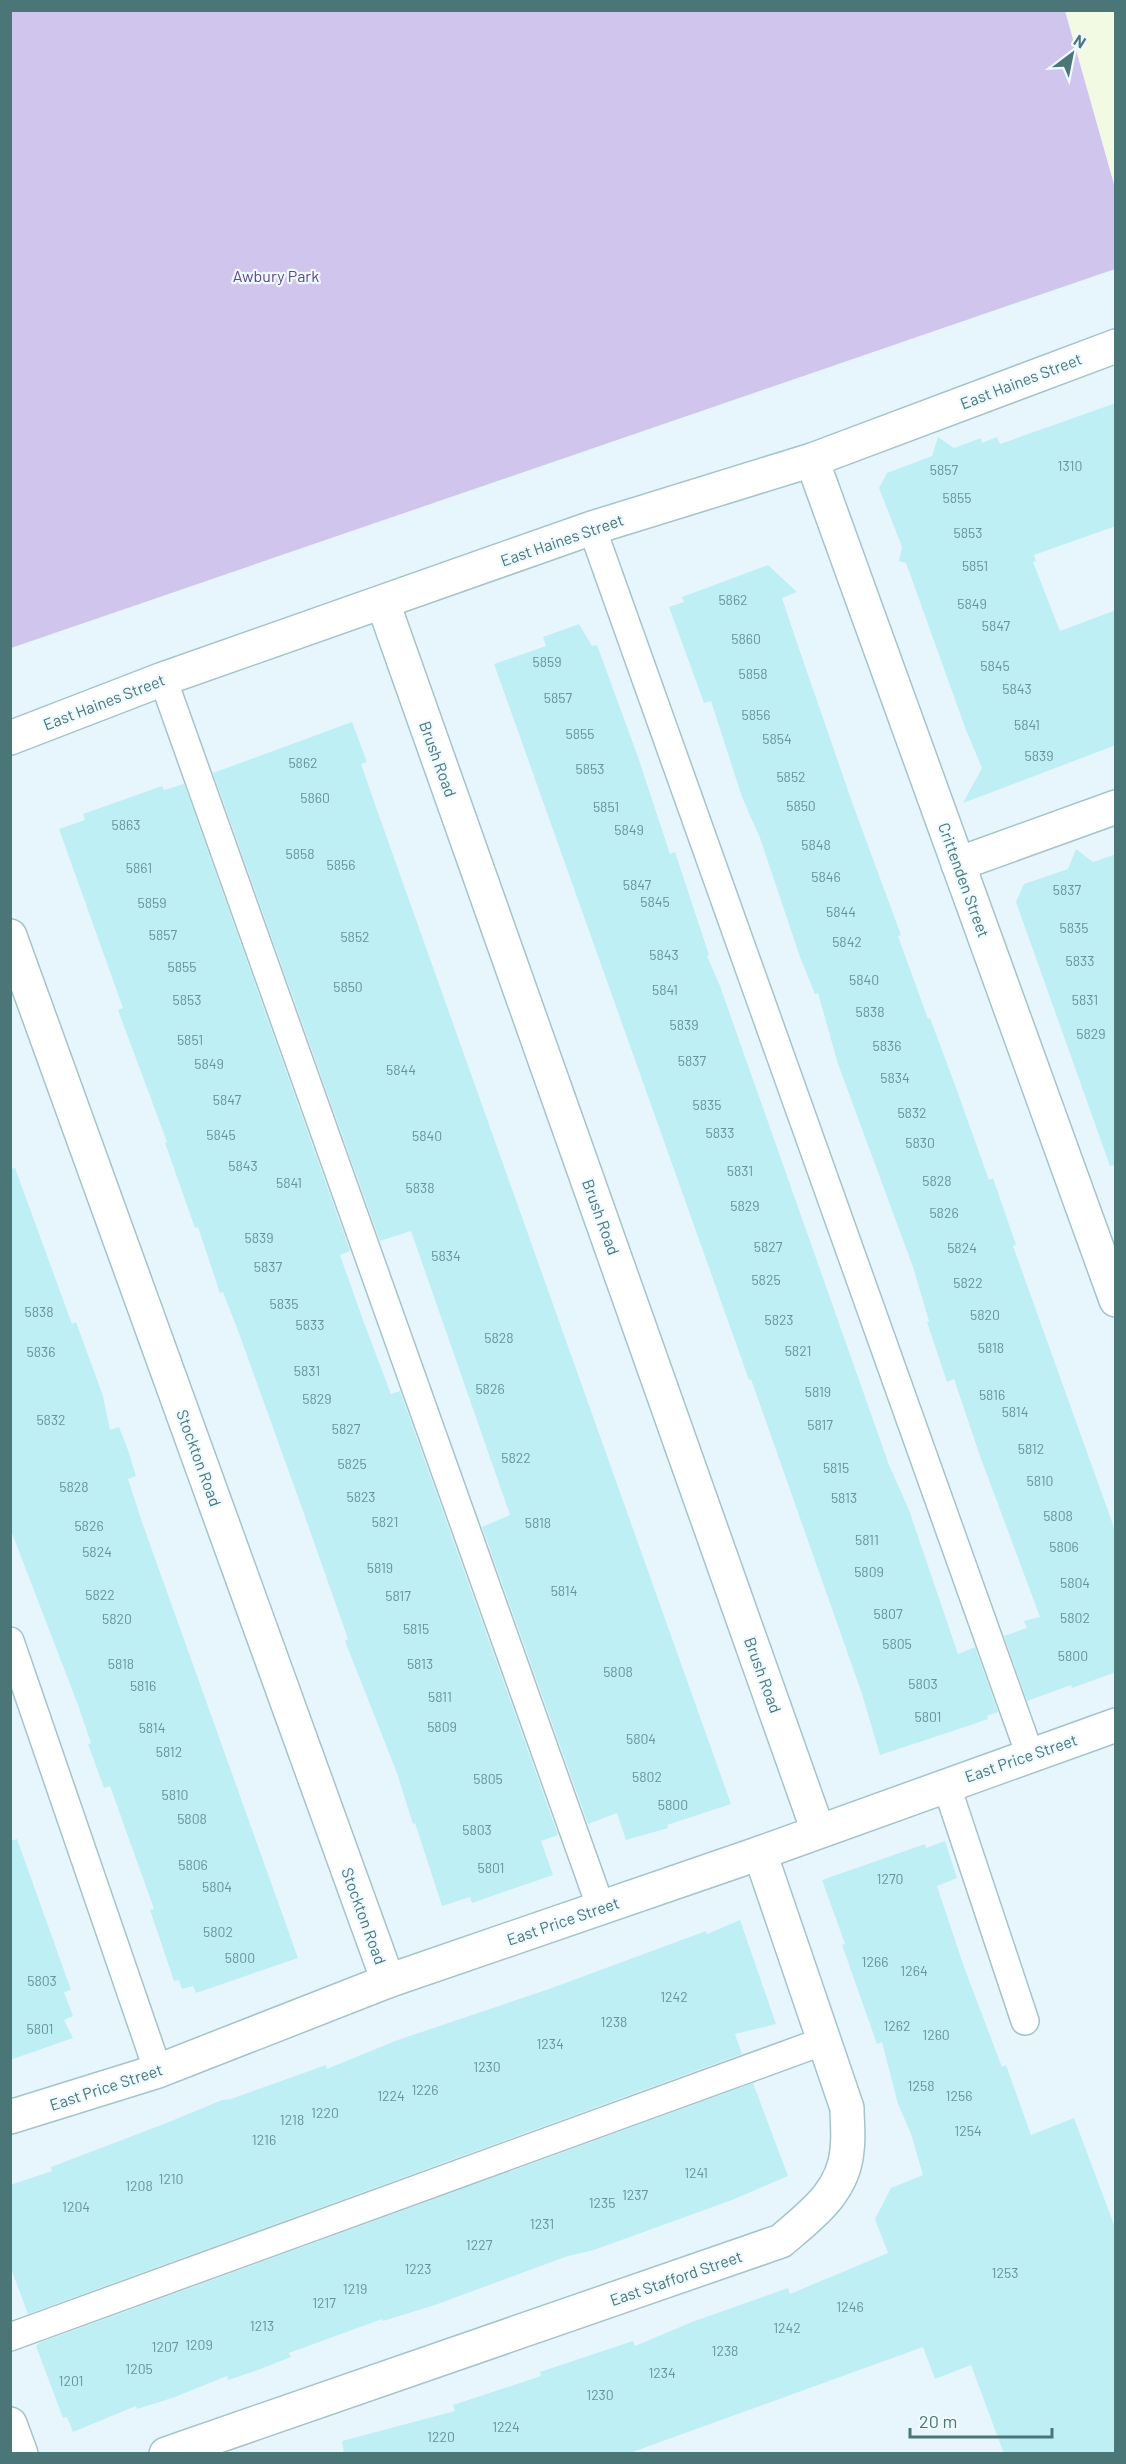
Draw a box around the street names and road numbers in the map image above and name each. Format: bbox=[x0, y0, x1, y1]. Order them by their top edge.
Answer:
street label: East Haines Street bbox=[957, 349, 1084, 412]
street label: East Haines Street bbox=[498, 510, 626, 569]
street label: East Haines Street bbox=[40, 670, 167, 733]
street label: Brush Road bbox=[416, 718, 461, 799]
street label: Crittenden Street bbox=[935, 820, 994, 940]
street label: Brush Road bbox=[579, 1176, 624, 1257]
street label: Stockton Road bbox=[173, 1407, 226, 1509]
street label: Brush Road bbox=[741, 1634, 786, 1715]
street label: East Price Street bbox=[962, 1729, 1080, 1786]
street label: Stockton Road bbox=[338, 1865, 391, 1967]
street label: East Price Street bbox=[504, 1892, 622, 1949]
street label: East Price Street bbox=[47, 2059, 165, 2114]
street label: East Stafford Street bbox=[607, 2246, 744, 2309]

